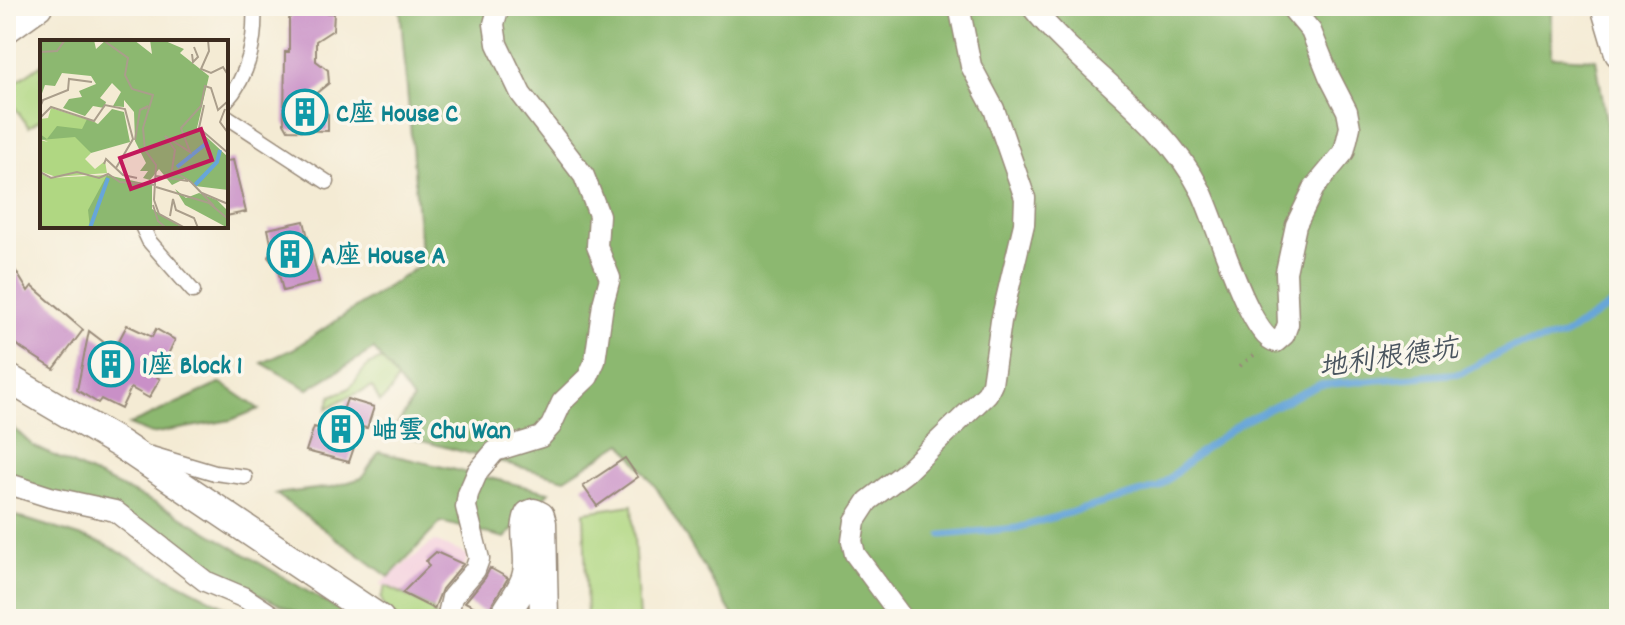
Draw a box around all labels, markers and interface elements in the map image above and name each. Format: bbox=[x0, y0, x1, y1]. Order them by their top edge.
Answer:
inset map bbox=[40, 40, 228, 228]
building icon: C座 House C bbox=[281, 88, 329, 136]
place label: C座 House C bbox=[336, 97, 458, 134]
building icon: A座 House A bbox=[266, 230, 314, 278]
place label: A座 House A bbox=[321, 239, 446, 276]
water label: 地利根德坑 bbox=[1317, 331, 1464, 390]
building icon: 1座 Block 1 bbox=[87, 340, 135, 388]
place label: 1座 Block 1 bbox=[142, 349, 243, 386]
building icon: 岫雲 Chu Wan bbox=[317, 405, 365, 453]
place label: 岫雲 Chu Wan bbox=[372, 414, 511, 451]

